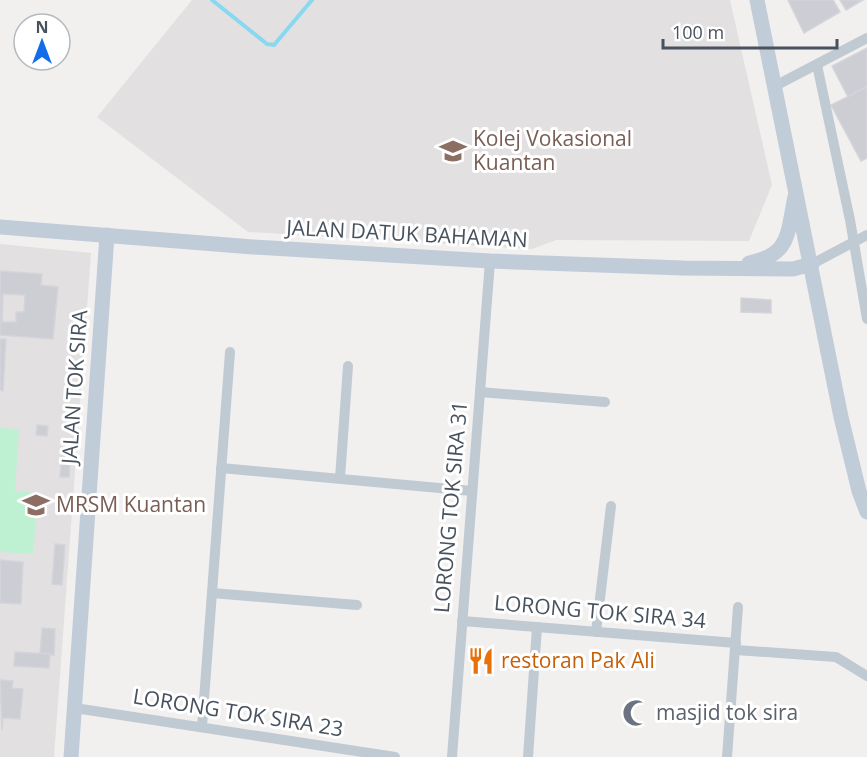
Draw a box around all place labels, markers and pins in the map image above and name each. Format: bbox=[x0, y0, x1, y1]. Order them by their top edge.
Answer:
place label: Kolej Vokasional Kuantan bbox=[473, 124, 632, 176]
school or university icon: Kolej Vokasional Kuantan bbox=[438, 136, 468, 166]
school or university icon: MRSM Kuantan bbox=[21, 490, 51, 520]
place label: MRSM Kuantan bbox=[56, 490, 206, 518]
restaurant icon: restoran Pak Ali bbox=[466, 646, 496, 676]
place label: restoran Pak Ali bbox=[501, 646, 655, 674]
mosque icon: masjid tok sira bbox=[621, 698, 651, 728]
place label: masjid tok sira bbox=[656, 698, 798, 726]

